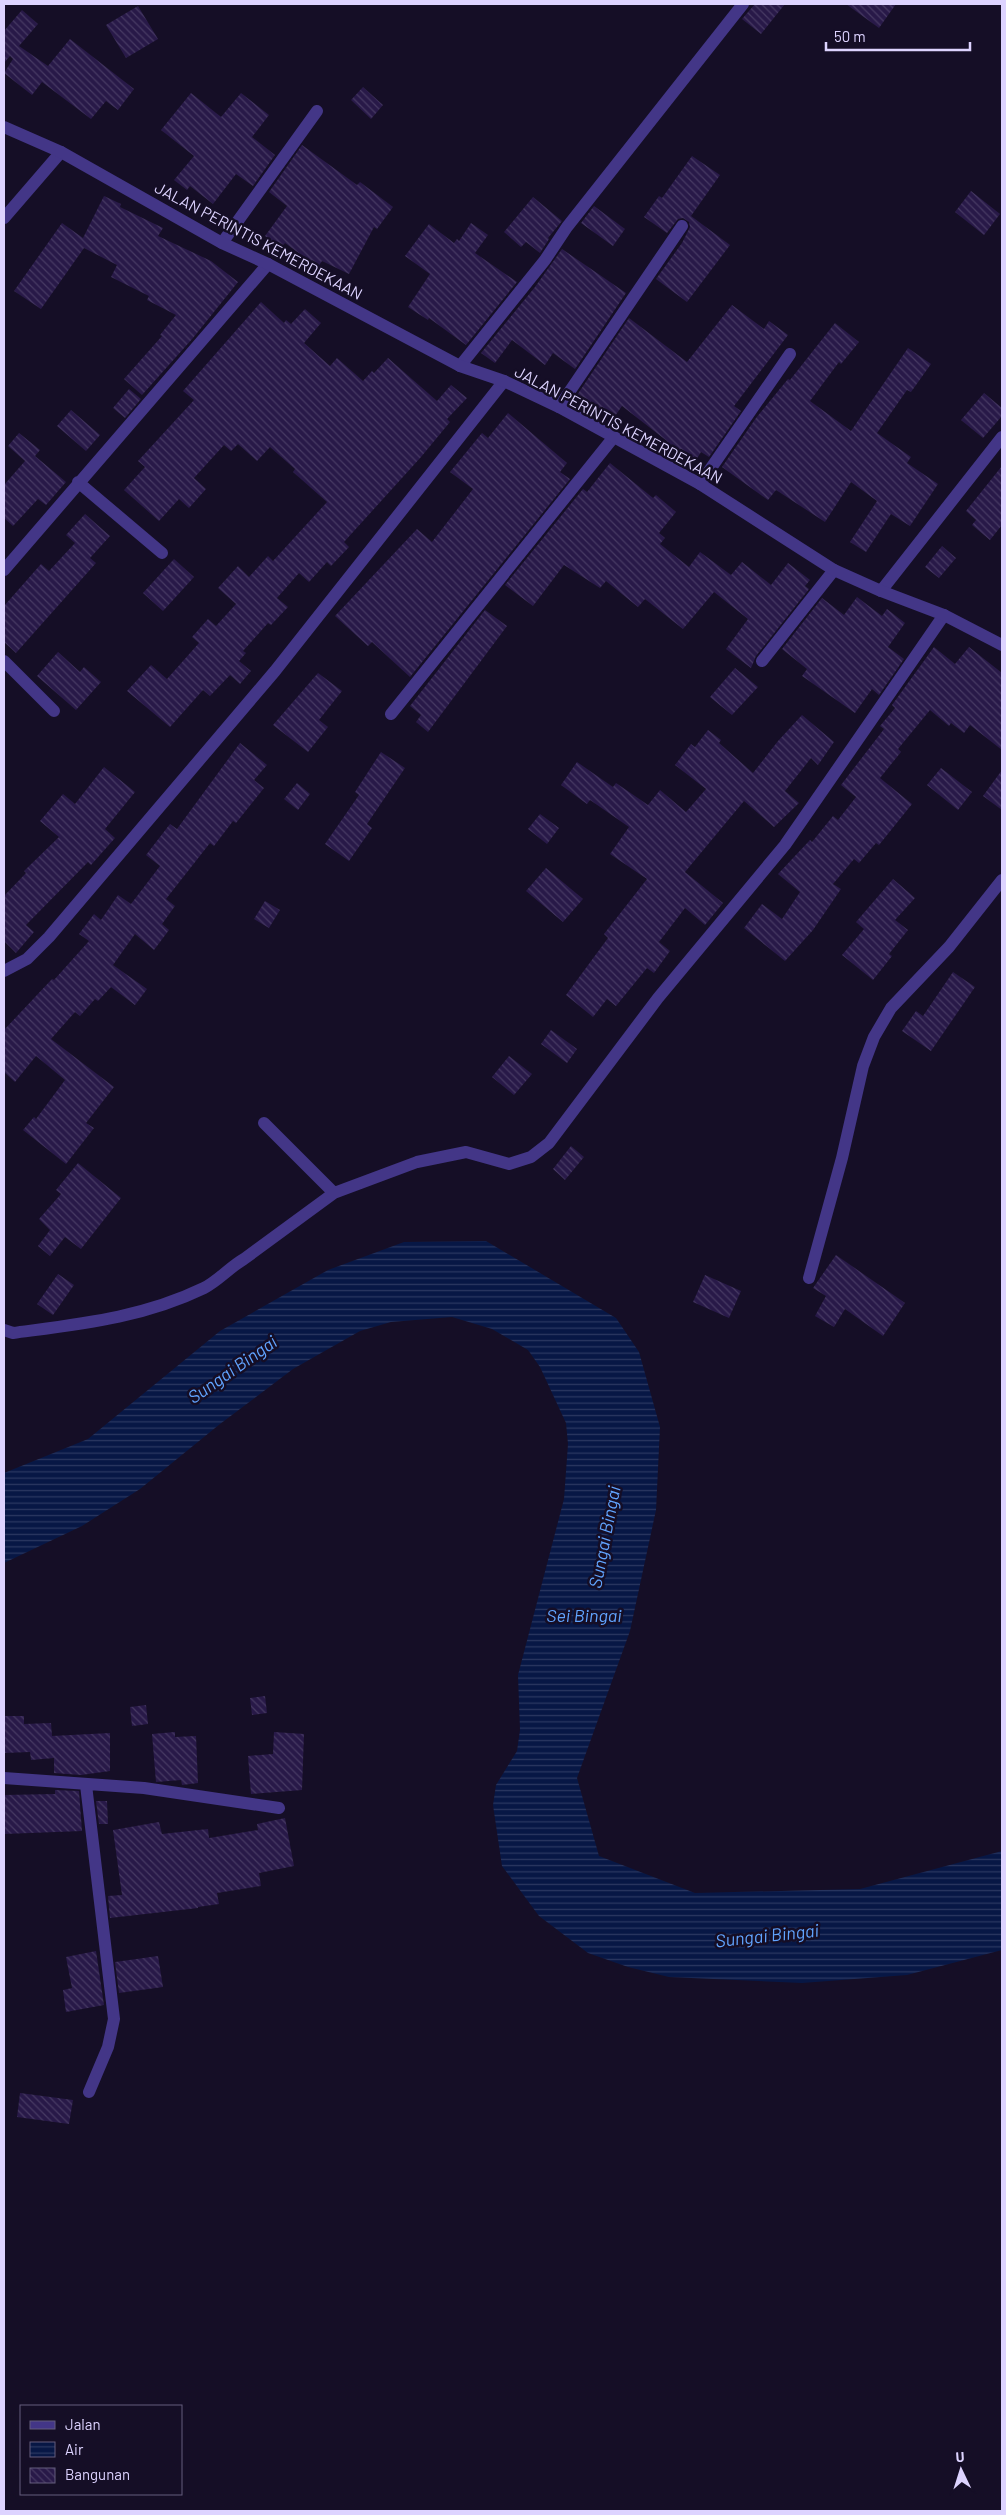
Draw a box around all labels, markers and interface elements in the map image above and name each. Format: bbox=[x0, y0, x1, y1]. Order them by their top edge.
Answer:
scale bar bbox=[826, 20, 970, 52]
text: 50 m bbox=[834, 27, 866, 45]
street label: JALAN PERINTIS KEMERDEKAAN bbox=[152, 177, 366, 303]
street label: JALAN PERINTIS KEMERDEKAAN bbox=[512, 361, 726, 487]
water label: Sungai Bingai bbox=[183, 1330, 281, 1408]
water label: Sungai Bingai bbox=[583, 1483, 625, 1590]
water label: Sei Bingai bbox=[546, 1604, 622, 1626]
water label: Sungai Bingai bbox=[714, 1919, 820, 1951]
legend bbox=[20, 2405, 182, 2495]
text: Jalan bbox=[65, 2415, 101, 2433]
text: Air bbox=[65, 2440, 84, 2458]
north arrow bbox=[936, 2445, 986, 2495]
text: U bbox=[955, 2448, 965, 2465]
text: Bangunan bbox=[65, 2465, 130, 2483]

